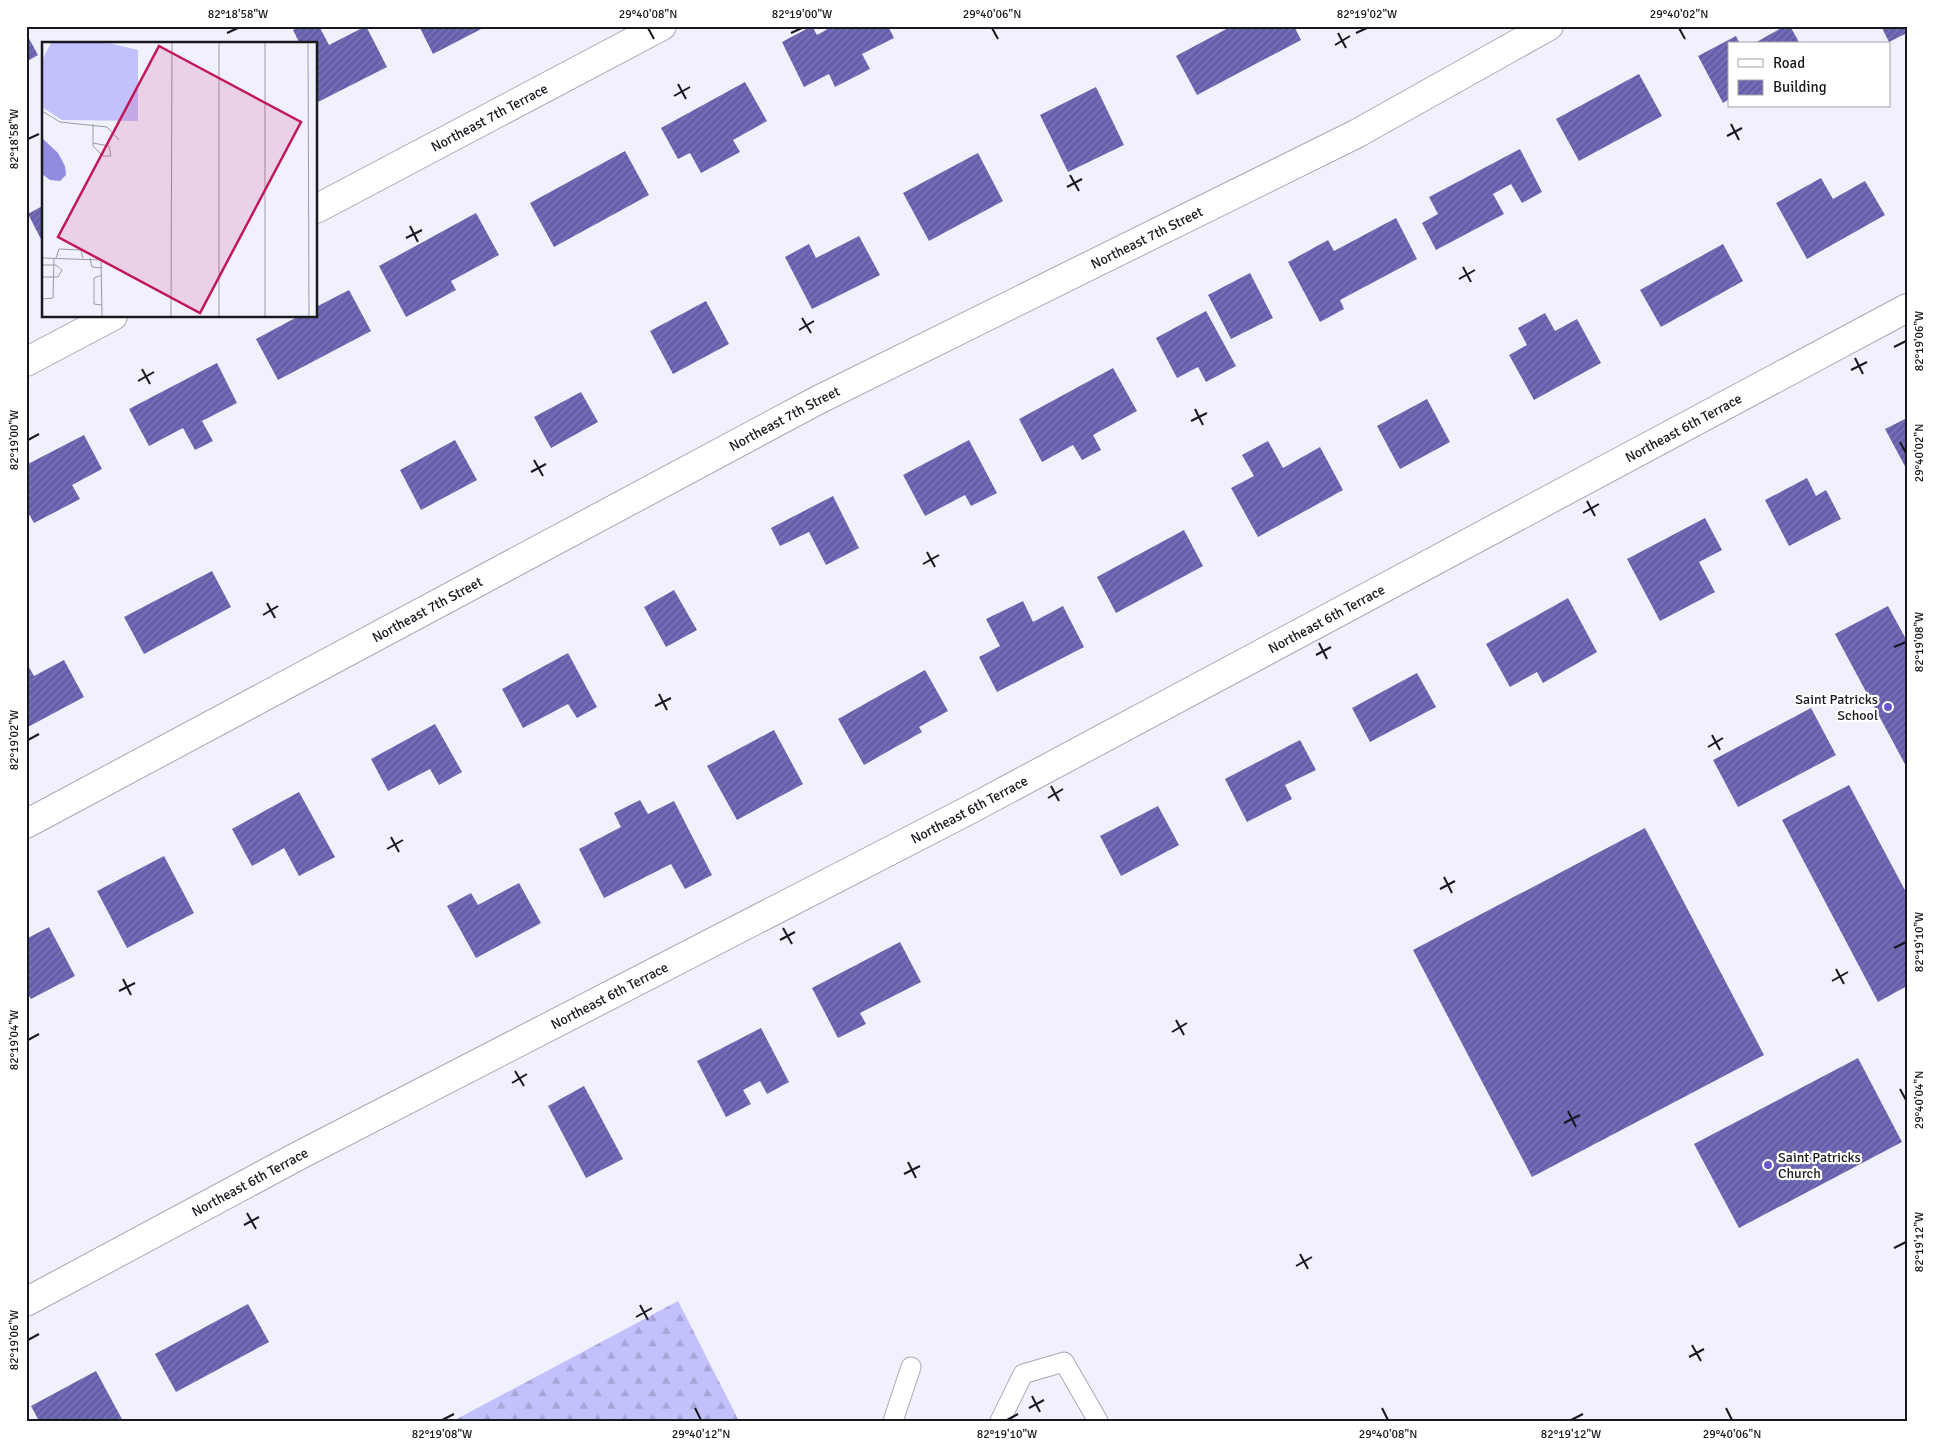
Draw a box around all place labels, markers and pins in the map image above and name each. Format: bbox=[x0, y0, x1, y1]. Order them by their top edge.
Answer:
place label: Saint Patricks School bbox=[1795, 691, 1878, 724]
marker: Saint Patricks School bbox=[1882, 701, 1894, 713]
place label: Saint Patricks Church bbox=[1778, 1149, 1861, 1182]
marker: Saint Patricks Church bbox=[1762, 1159, 1774, 1171]

